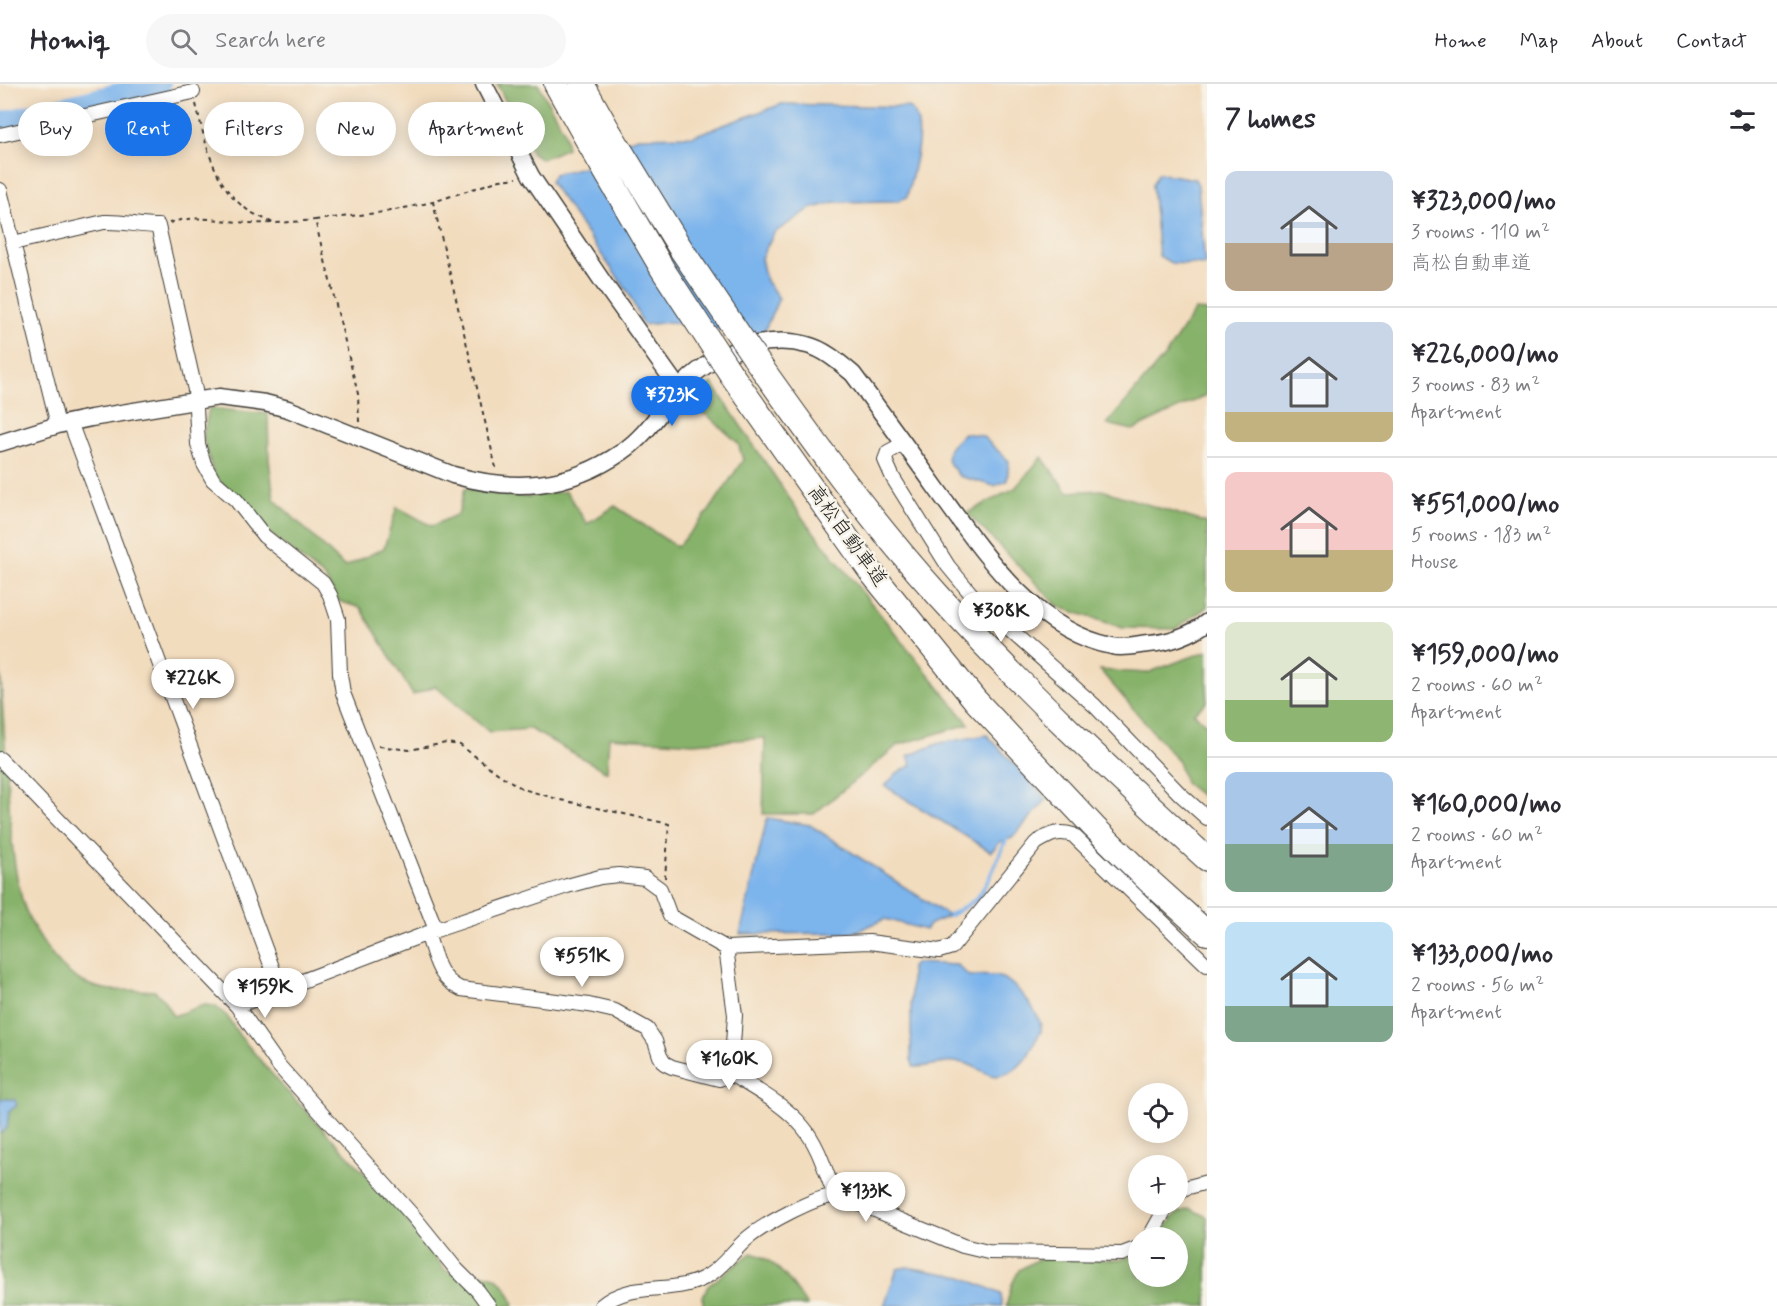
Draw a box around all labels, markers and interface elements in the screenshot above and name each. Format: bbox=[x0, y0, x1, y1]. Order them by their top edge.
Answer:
search box bbox=[146, 14, 566, 68]
text: Homiq bbox=[30, 23, 110, 60]
icon: search bbox=[167, 25, 200, 58]
text: Search here bbox=[215, 27, 326, 55]
text: Home bbox=[1435, 27, 1487, 55]
text: Map bbox=[1520, 27, 1558, 55]
text: About bbox=[1591, 27, 1643, 55]
text: Contact bbox=[1676, 27, 1747, 55]
chip: Buy bbox=[18, 102, 93, 156]
chip: Rent bbox=[105, 102, 192, 156]
chip: Filters bbox=[204, 102, 304, 156]
chip: New bbox=[316, 102, 396, 156]
chip: Apartment bbox=[408, 102, 545, 156]
text: 7 homes bbox=[1225, 103, 1316, 137]
icon: filters bbox=[1726, 104, 1759, 137]
text: ¥323,000/mo bbox=[1411, 185, 1556, 219]
icon: home bbox=[1273, 195, 1345, 267]
text: 3 rooms · 110 m² bbox=[1411, 219, 1550, 246]
text: 高松自動車道 bbox=[1411, 250, 1531, 277]
text: ¥226,000/mo bbox=[1411, 338, 1559, 372]
icon: home bbox=[1273, 346, 1345, 418]
text: 3 rooms · 83 m² bbox=[1411, 372, 1540, 399]
pin: ¥323K bbox=[630, 376, 714, 427]
text: ¥323K bbox=[645, 382, 699, 409]
text: Apartment bbox=[1411, 399, 1502, 426]
street label: 高松自動車道 bbox=[801, 480, 893, 592]
text: ¥551,000/mo bbox=[1411, 488, 1559, 522]
icon: home bbox=[1273, 496, 1345, 568]
text: 5 rooms · 183 m² bbox=[1411, 522, 1551, 549]
text: House bbox=[1411, 549, 1458, 576]
pin: ¥308K bbox=[959, 592, 1043, 643]
text: ¥308K bbox=[973, 598, 1029, 625]
text: ¥159,000/mo bbox=[1411, 638, 1559, 672]
icon: home bbox=[1273, 646, 1345, 718]
pin: ¥226K bbox=[151, 659, 235, 710]
text: ¥226K bbox=[165, 665, 221, 692]
text: 2 rooms · 60 m² bbox=[1411, 672, 1543, 699]
text: Apartment bbox=[1411, 699, 1502, 726]
text: ¥160,000/mo bbox=[1411, 788, 1561, 822]
icon: home bbox=[1273, 796, 1345, 868]
text: 2 rooms · 60 m² bbox=[1411, 822, 1543, 849]
text: Apartment bbox=[1411, 849, 1502, 876]
pin: ¥551K bbox=[540, 937, 624, 988]
text: ¥133,000/mo bbox=[1411, 938, 1553, 972]
text: ¥551K bbox=[554, 943, 610, 970]
icon: home bbox=[1273, 946, 1345, 1018]
pin: ¥159K bbox=[223, 968, 307, 1019]
text: 2 rooms · 56 m² bbox=[1411, 972, 1544, 999]
text: ¥159K bbox=[237, 974, 293, 1001]
text: Apartment bbox=[1411, 999, 1502, 1026]
pin: ¥160K bbox=[687, 1040, 771, 1091]
text: ¥160K bbox=[700, 1046, 758, 1073]
map controls bbox=[1128, 1083, 1188, 1287]
button: locate bbox=[1128, 1083, 1188, 1143]
button: + bbox=[1128, 1155, 1188, 1215]
pin: ¥133K bbox=[824, 1172, 908, 1223]
text: ¥133K bbox=[840, 1178, 892, 1205]
button: − bbox=[1128, 1227, 1188, 1287]

